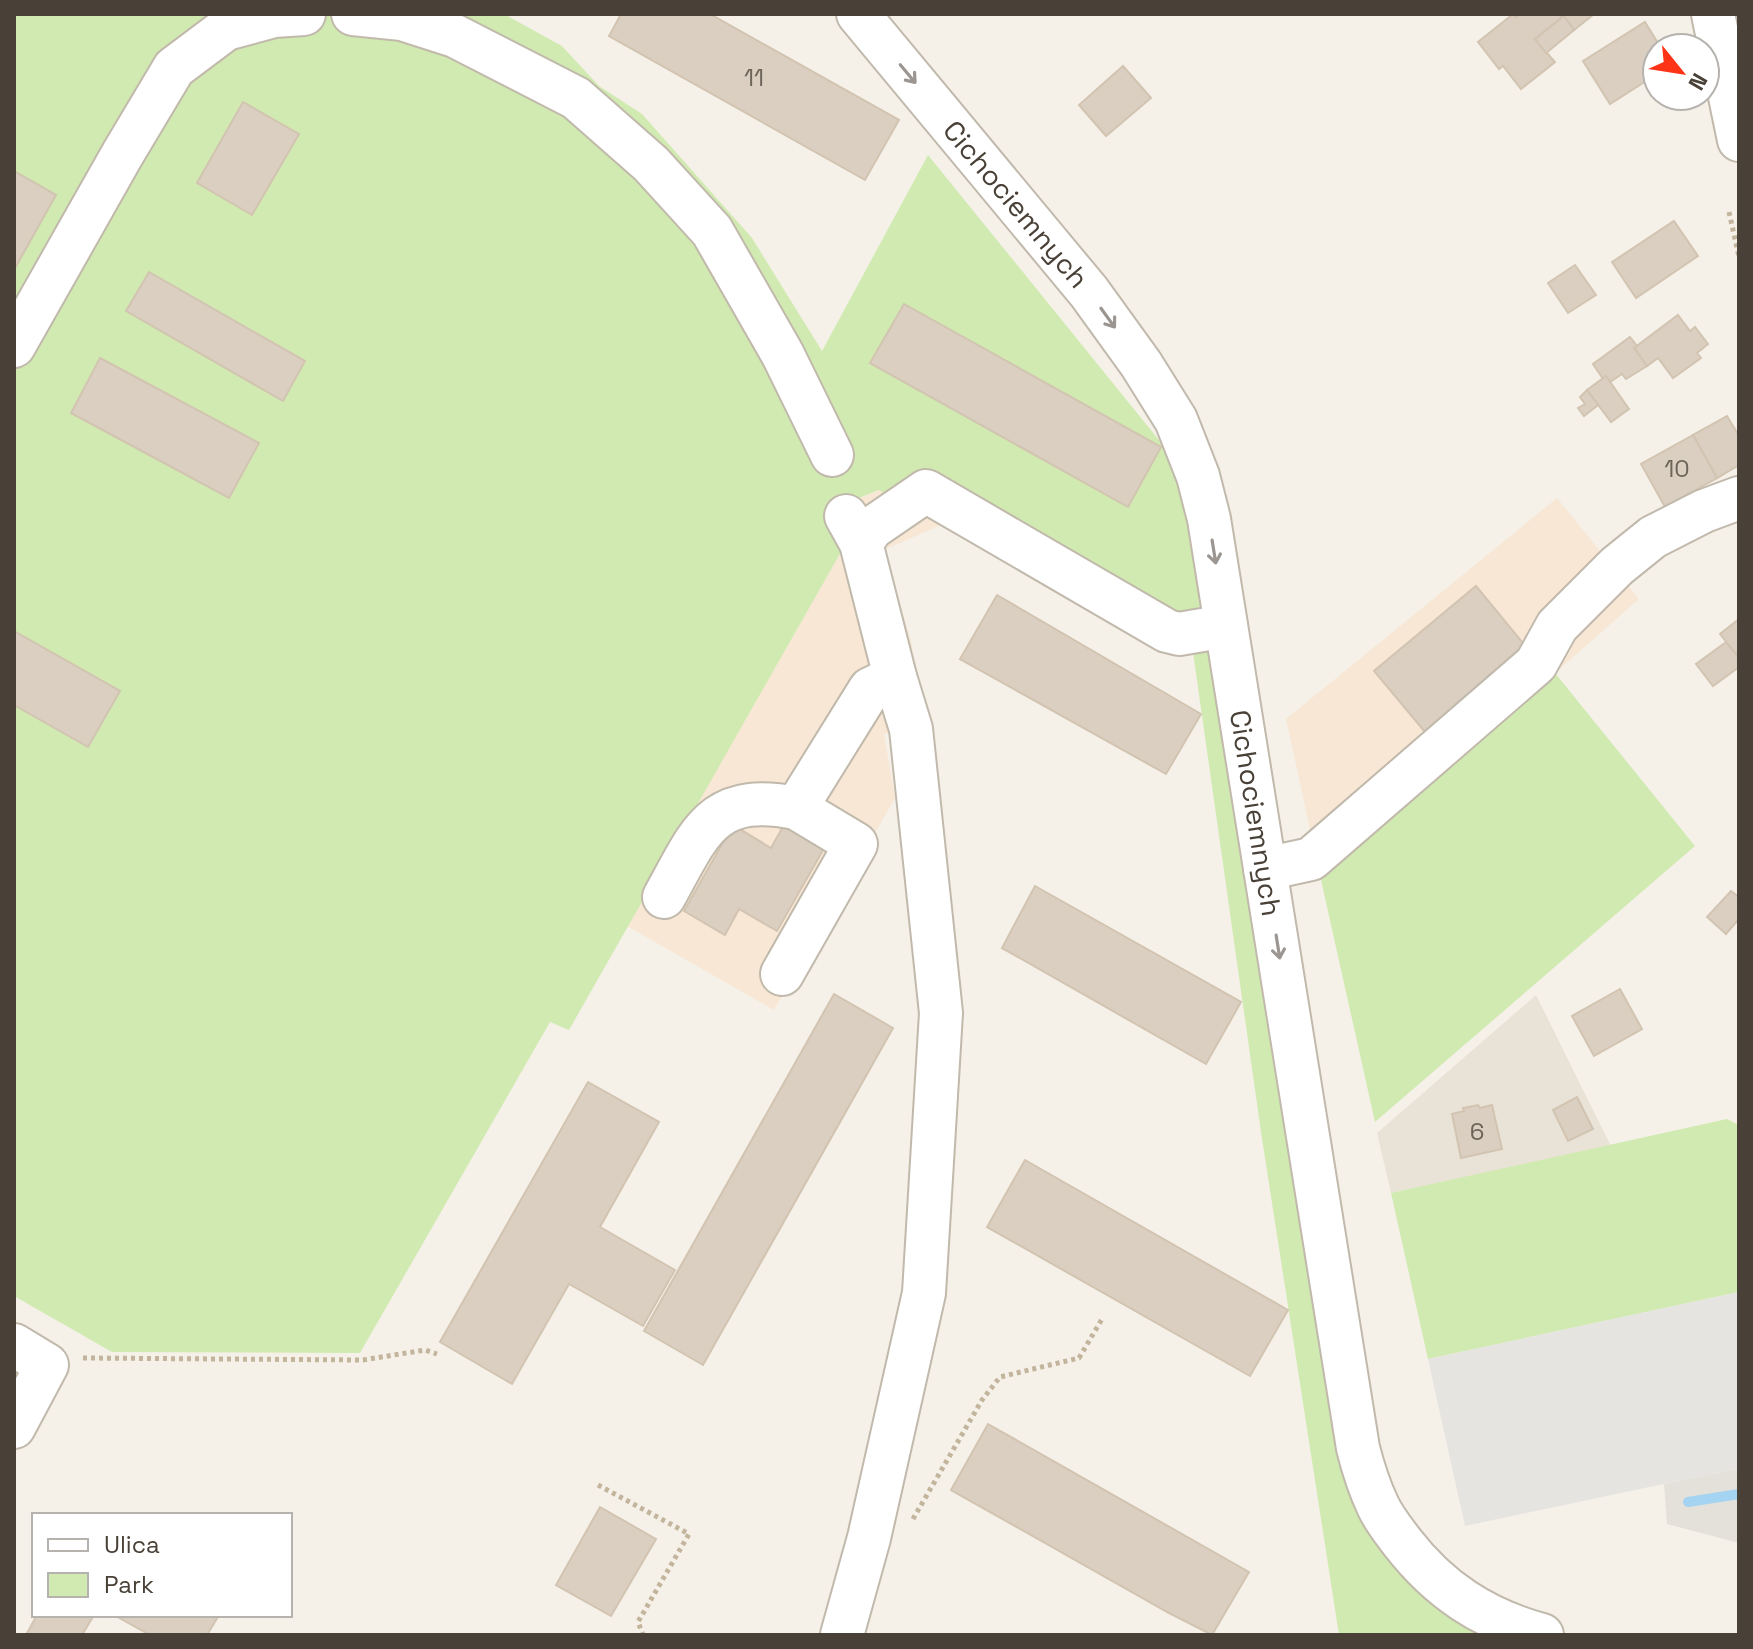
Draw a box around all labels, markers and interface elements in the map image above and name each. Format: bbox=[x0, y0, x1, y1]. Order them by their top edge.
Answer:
north arrow bbox=[1641, 32, 1721, 112]
house number: 11 bbox=[744, 62, 764, 93]
one-way arrow bbox=[899, 63, 917, 84]
text: N bbox=[1683, 69, 1714, 95]
street label: Cichociemnych bbox=[935, 113, 1097, 295]
one-way arrow bbox=[1100, 307, 1116, 329]
house number: 10 bbox=[1664, 453, 1690, 484]
one-way arrow bbox=[1208, 539, 1223, 564]
street label: Cichociemnych bbox=[1222, 707, 1290, 919]
one-way arrow bbox=[1271, 934, 1286, 959]
house number: 6 bbox=[1470, 1116, 1484, 1147]
legend bbox=[32, 1513, 292, 1617]
text: Ulica bbox=[104, 1529, 160, 1560]
text: Park bbox=[104, 1569, 154, 1600]

